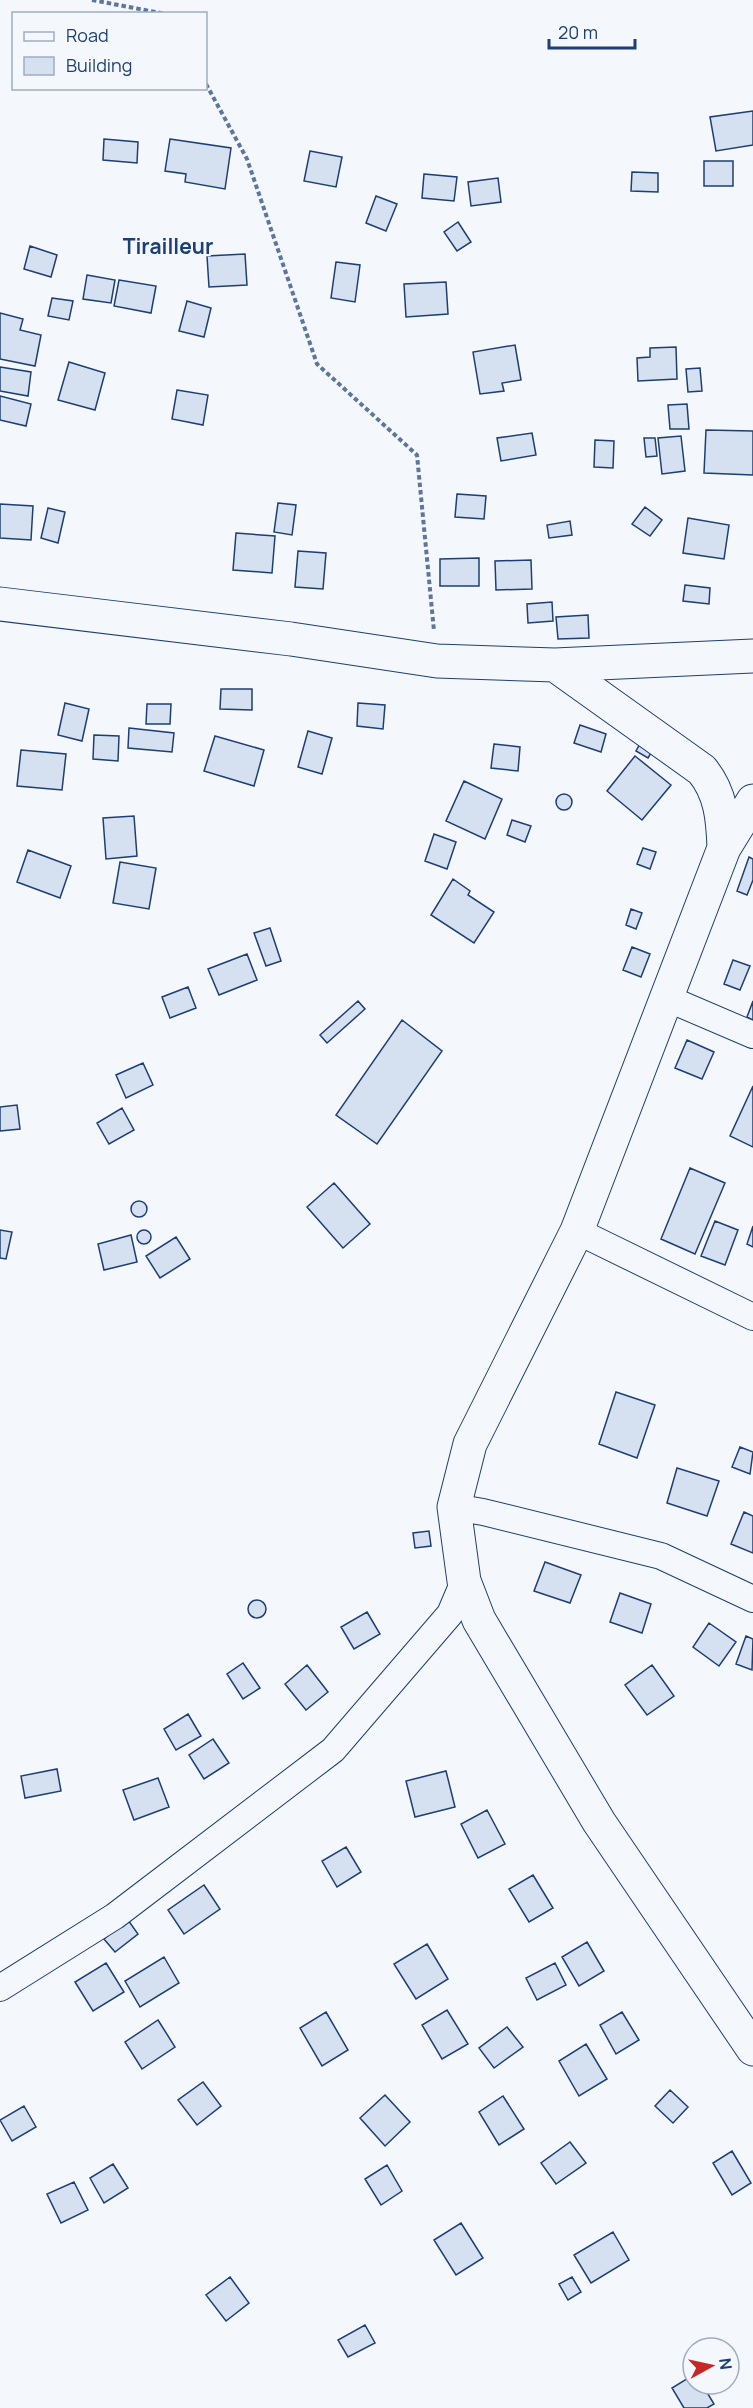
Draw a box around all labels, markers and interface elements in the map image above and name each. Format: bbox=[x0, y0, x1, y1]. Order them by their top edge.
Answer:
legend bbox=[12, 12, 207, 90]
scale bar bbox=[549, 12, 634, 50]
text: 20 m bbox=[558, 20, 598, 44]
text: Road bbox=[66, 23, 109, 47]
text: Building bbox=[66, 53, 132, 77]
district label: Tirailleur bbox=[123, 232, 213, 260]
north arrow bbox=[681, 2336, 741, 2396]
text: N bbox=[714, 2357, 738, 2371]

